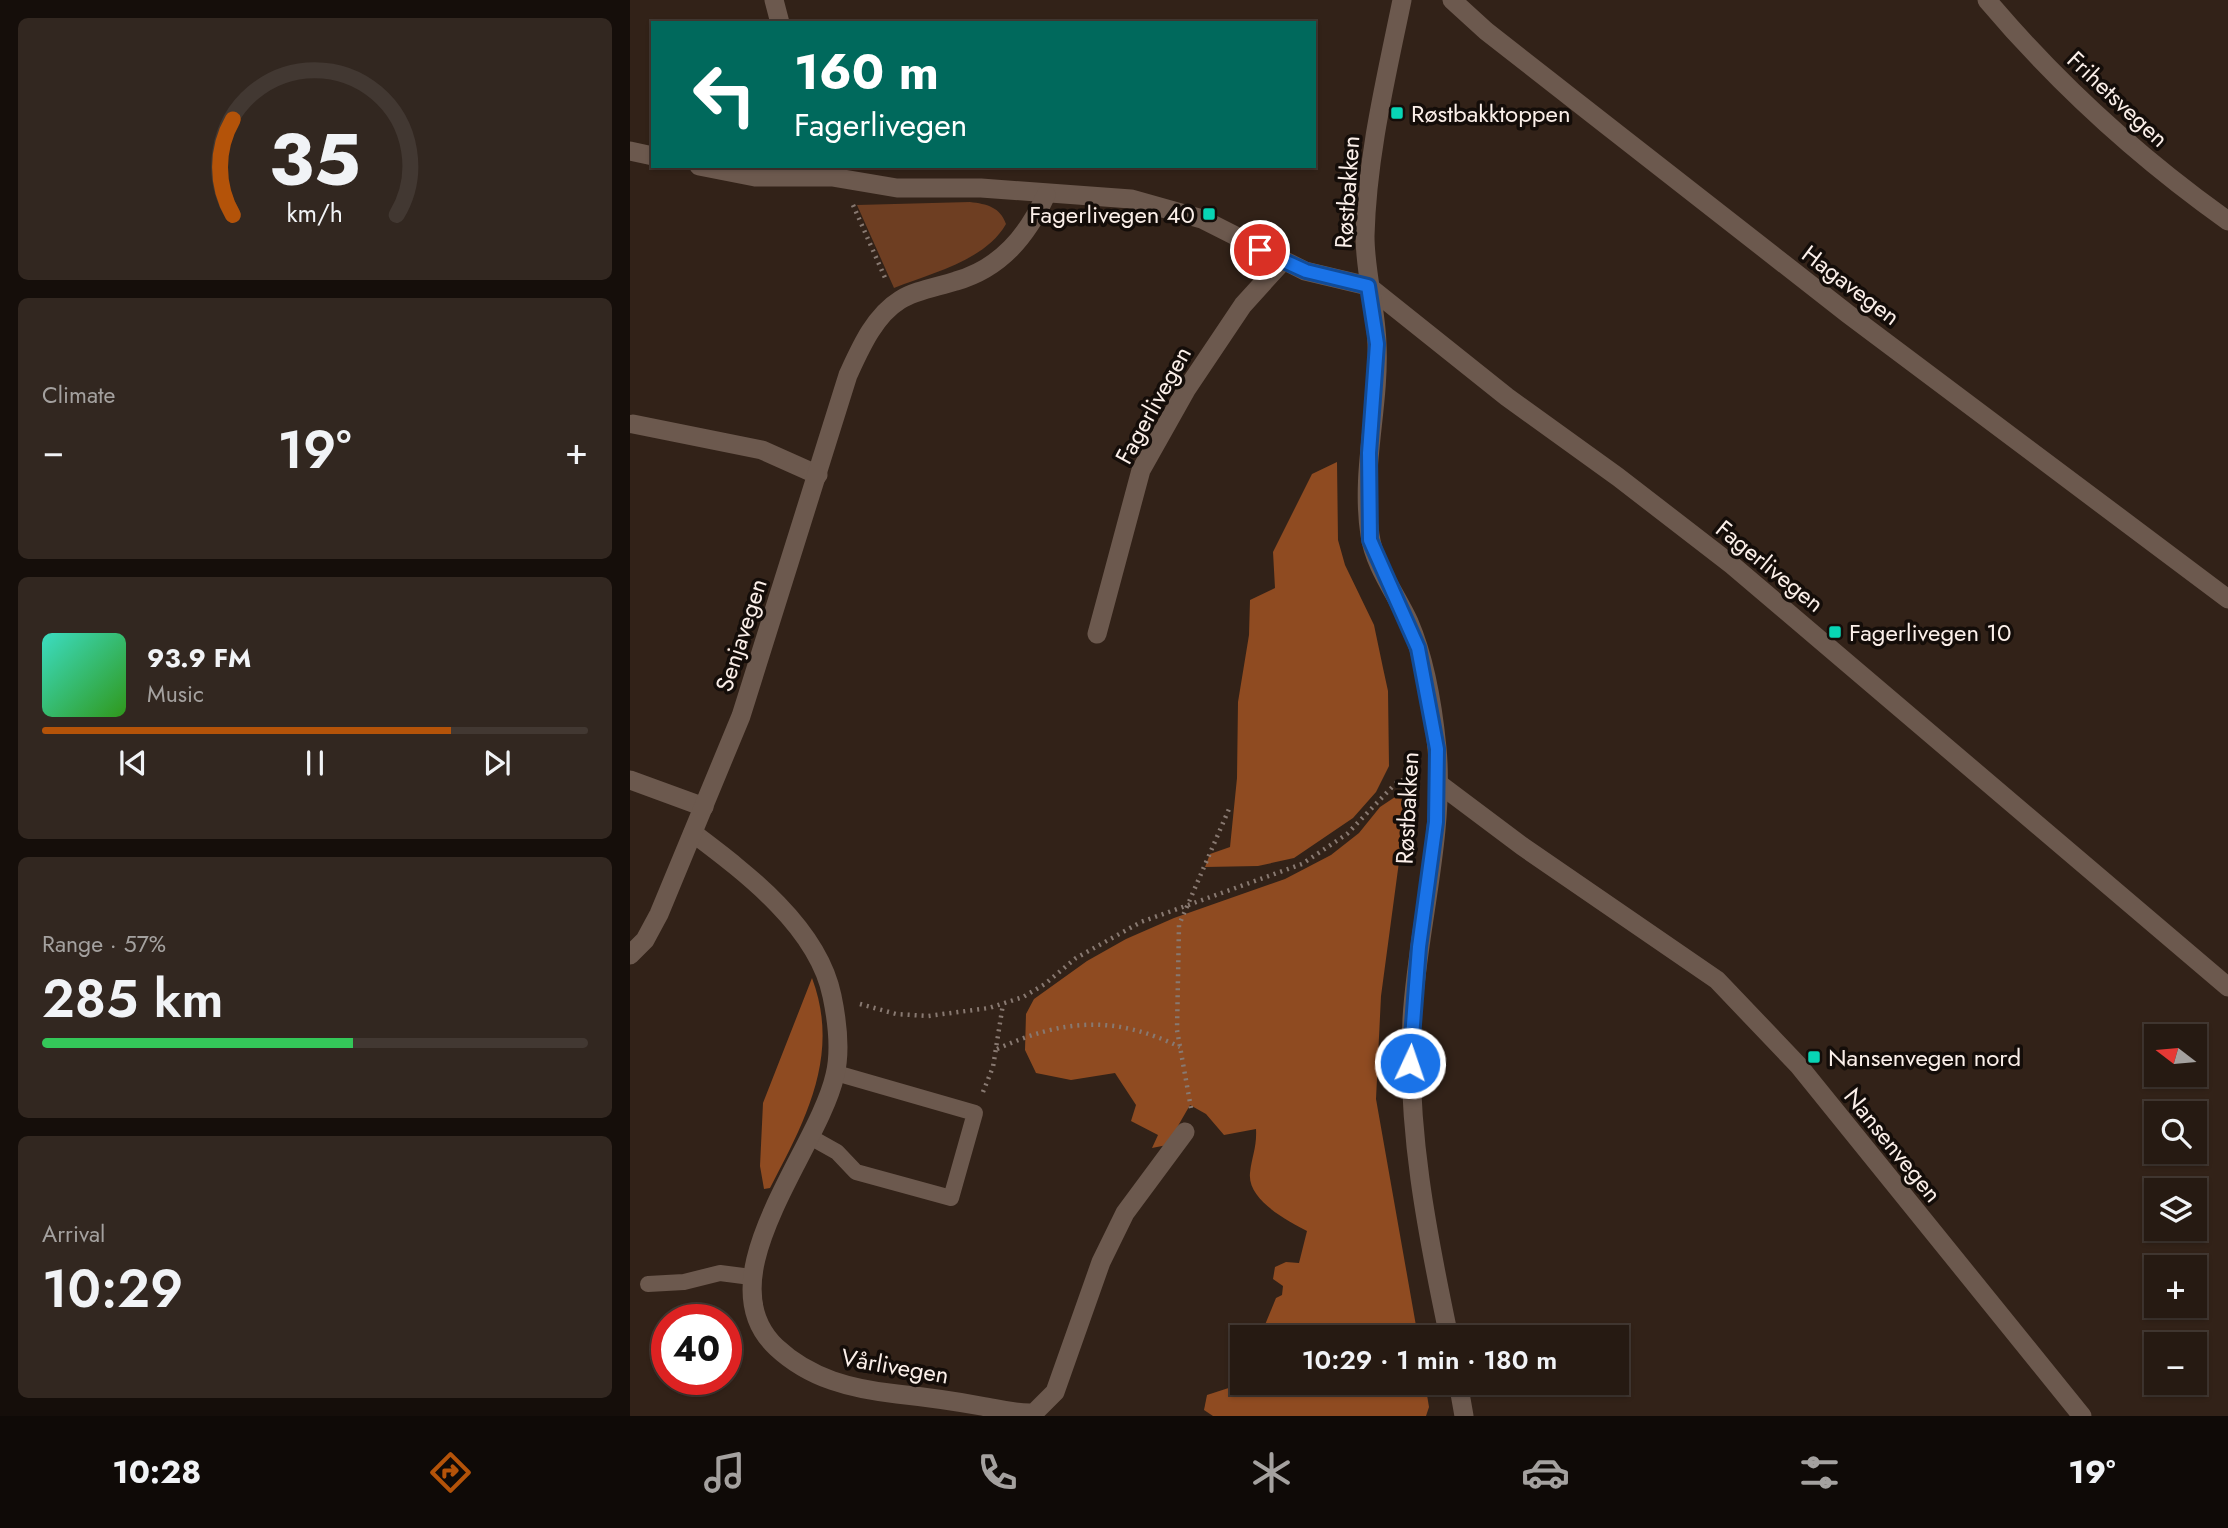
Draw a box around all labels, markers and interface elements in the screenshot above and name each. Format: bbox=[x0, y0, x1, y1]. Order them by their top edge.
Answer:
text: 160 m bbox=[794, 37, 939, 107]
street label: Frihetsvegen bbox=[2059, 43, 2177, 155]
icon: left bbox=[679, 49, 770, 140]
place label: Røstbakktoppen bbox=[1411, 96, 1571, 131]
text: Fagerlivegen bbox=[794, 102, 967, 148]
marker: Røstbakktoppen bbox=[1389, 105, 1405, 121]
text: 35 bbox=[269, 107, 361, 212]
street label: Røstbakken bbox=[1326, 134, 1368, 250]
text: km/h bbox=[287, 195, 343, 231]
place label: Fagerlivegen 40 bbox=[1029, 197, 1195, 232]
marker: Fagerlivegen 40 bbox=[1201, 206, 1217, 222]
pin bbox=[1230, 220, 1290, 280]
icon: arrive bbox=[1241, 231, 1279, 269]
street label: Hagavegen bbox=[1795, 236, 1907, 334]
street label: Fagerlivegen bbox=[1106, 340, 1200, 470]
text: Climate bbox=[42, 378, 115, 412]
text: 19° bbox=[278, 412, 352, 488]
text: − bbox=[42, 423, 64, 478]
text: + bbox=[565, 423, 588, 478]
street label: Fagerlivegen bbox=[1708, 511, 1832, 621]
street label: Senjavegen bbox=[706, 574, 776, 696]
place label: Fagerlivegen 10 bbox=[1849, 615, 2011, 650]
marker: Fagerlivegen 10 bbox=[1827, 624, 1843, 640]
text: 93.9 FM bbox=[147, 639, 251, 677]
text: Music bbox=[147, 677, 204, 711]
icon: previous bbox=[114, 744, 152, 782]
icon: pause bbox=[296, 744, 334, 782]
icon: next bbox=[478, 744, 516, 782]
street label: Røstbakken bbox=[1387, 751, 1427, 865]
text: Range · 57% bbox=[42, 927, 166, 961]
text: 285 km bbox=[42, 961, 224, 1037]
north arrow bbox=[2144, 1024, 2207, 1087]
map controls bbox=[2144, 1024, 2207, 1395]
position arrow bbox=[1373, 1026, 1447, 1100]
place label: Nansenvegen nord bbox=[1828, 1040, 2021, 1075]
marker: Nansenvegen nord bbox=[1806, 1049, 1822, 1065]
street label: Nansenvegen bbox=[1836, 1080, 1950, 1210]
button: search bbox=[2144, 1101, 2207, 1164]
button: layers bbox=[2144, 1178, 2207, 1241]
text: Arrival bbox=[42, 1217, 105, 1251]
text: 10:29 bbox=[42, 1251, 183, 1327]
button: + bbox=[2144, 1255, 2207, 1318]
speed limit sign: 40 bbox=[651, 1304, 742, 1395]
button: − bbox=[2144, 1332, 2207, 1395]
street label: Vårlivegen bbox=[838, 1339, 952, 1393]
text: 10:29 · 1 min · 180 m bbox=[1302, 1341, 1557, 1379]
icon: directions bbox=[426, 1448, 475, 1497]
icon: music bbox=[700, 1448, 749, 1497]
icon: phone bbox=[973, 1448, 1022, 1497]
icon: climate bbox=[1247, 1448, 1296, 1497]
icon: car bbox=[1521, 1448, 1570, 1497]
icon: filters bbox=[1795, 1448, 1844, 1497]
text: 10:28 bbox=[112, 1449, 201, 1495]
text: 19° bbox=[2068, 1449, 2116, 1495]

